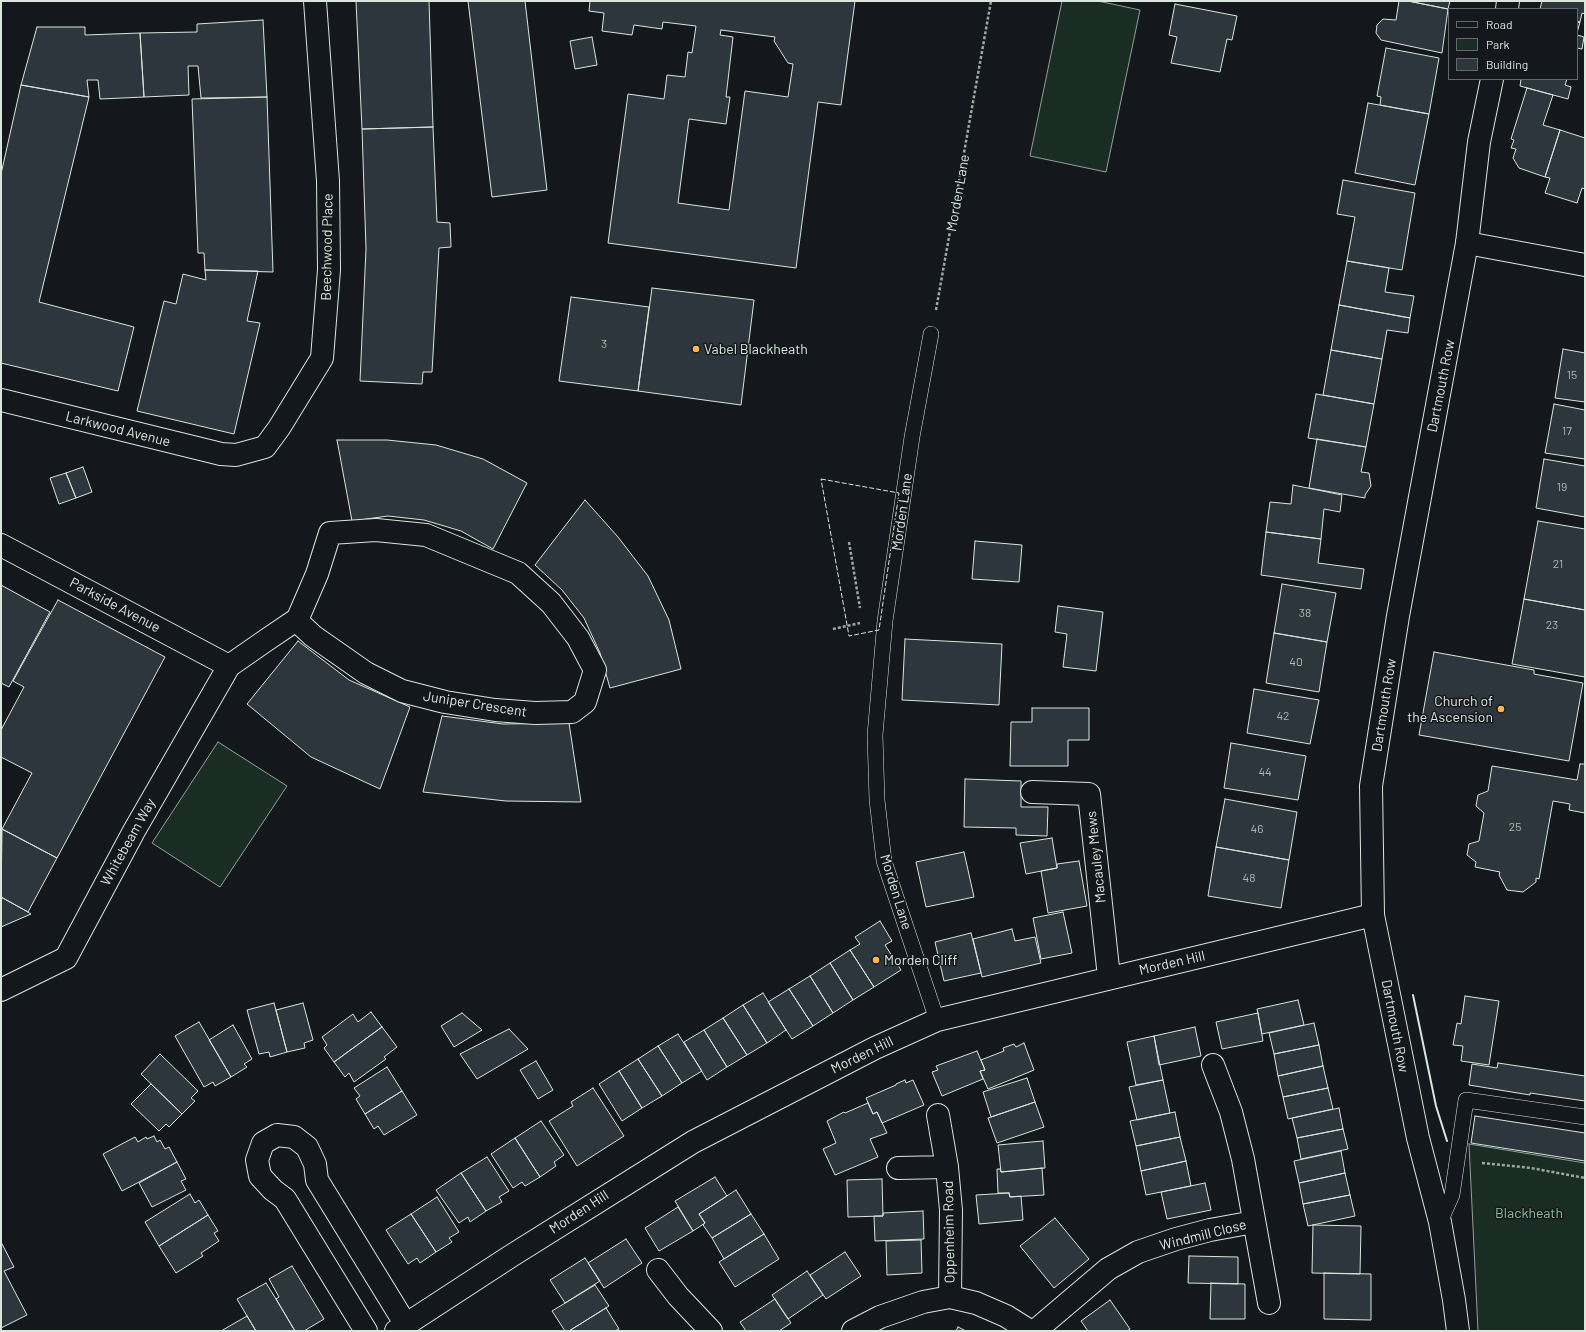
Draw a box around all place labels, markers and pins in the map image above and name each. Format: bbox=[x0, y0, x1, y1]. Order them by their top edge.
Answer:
place label: Vabel Blackheath bbox=[704, 341, 808, 357]
marker: Vabel Blackheath bbox=[691, 344, 701, 354]
place label: Church of the Ascension bbox=[1407, 693, 1493, 726]
marker: Church of the Ascension bbox=[1496, 704, 1506, 714]
place label: Morden Cliff bbox=[884, 952, 957, 968]
marker: Morden Cliff bbox=[871, 955, 881, 965]

